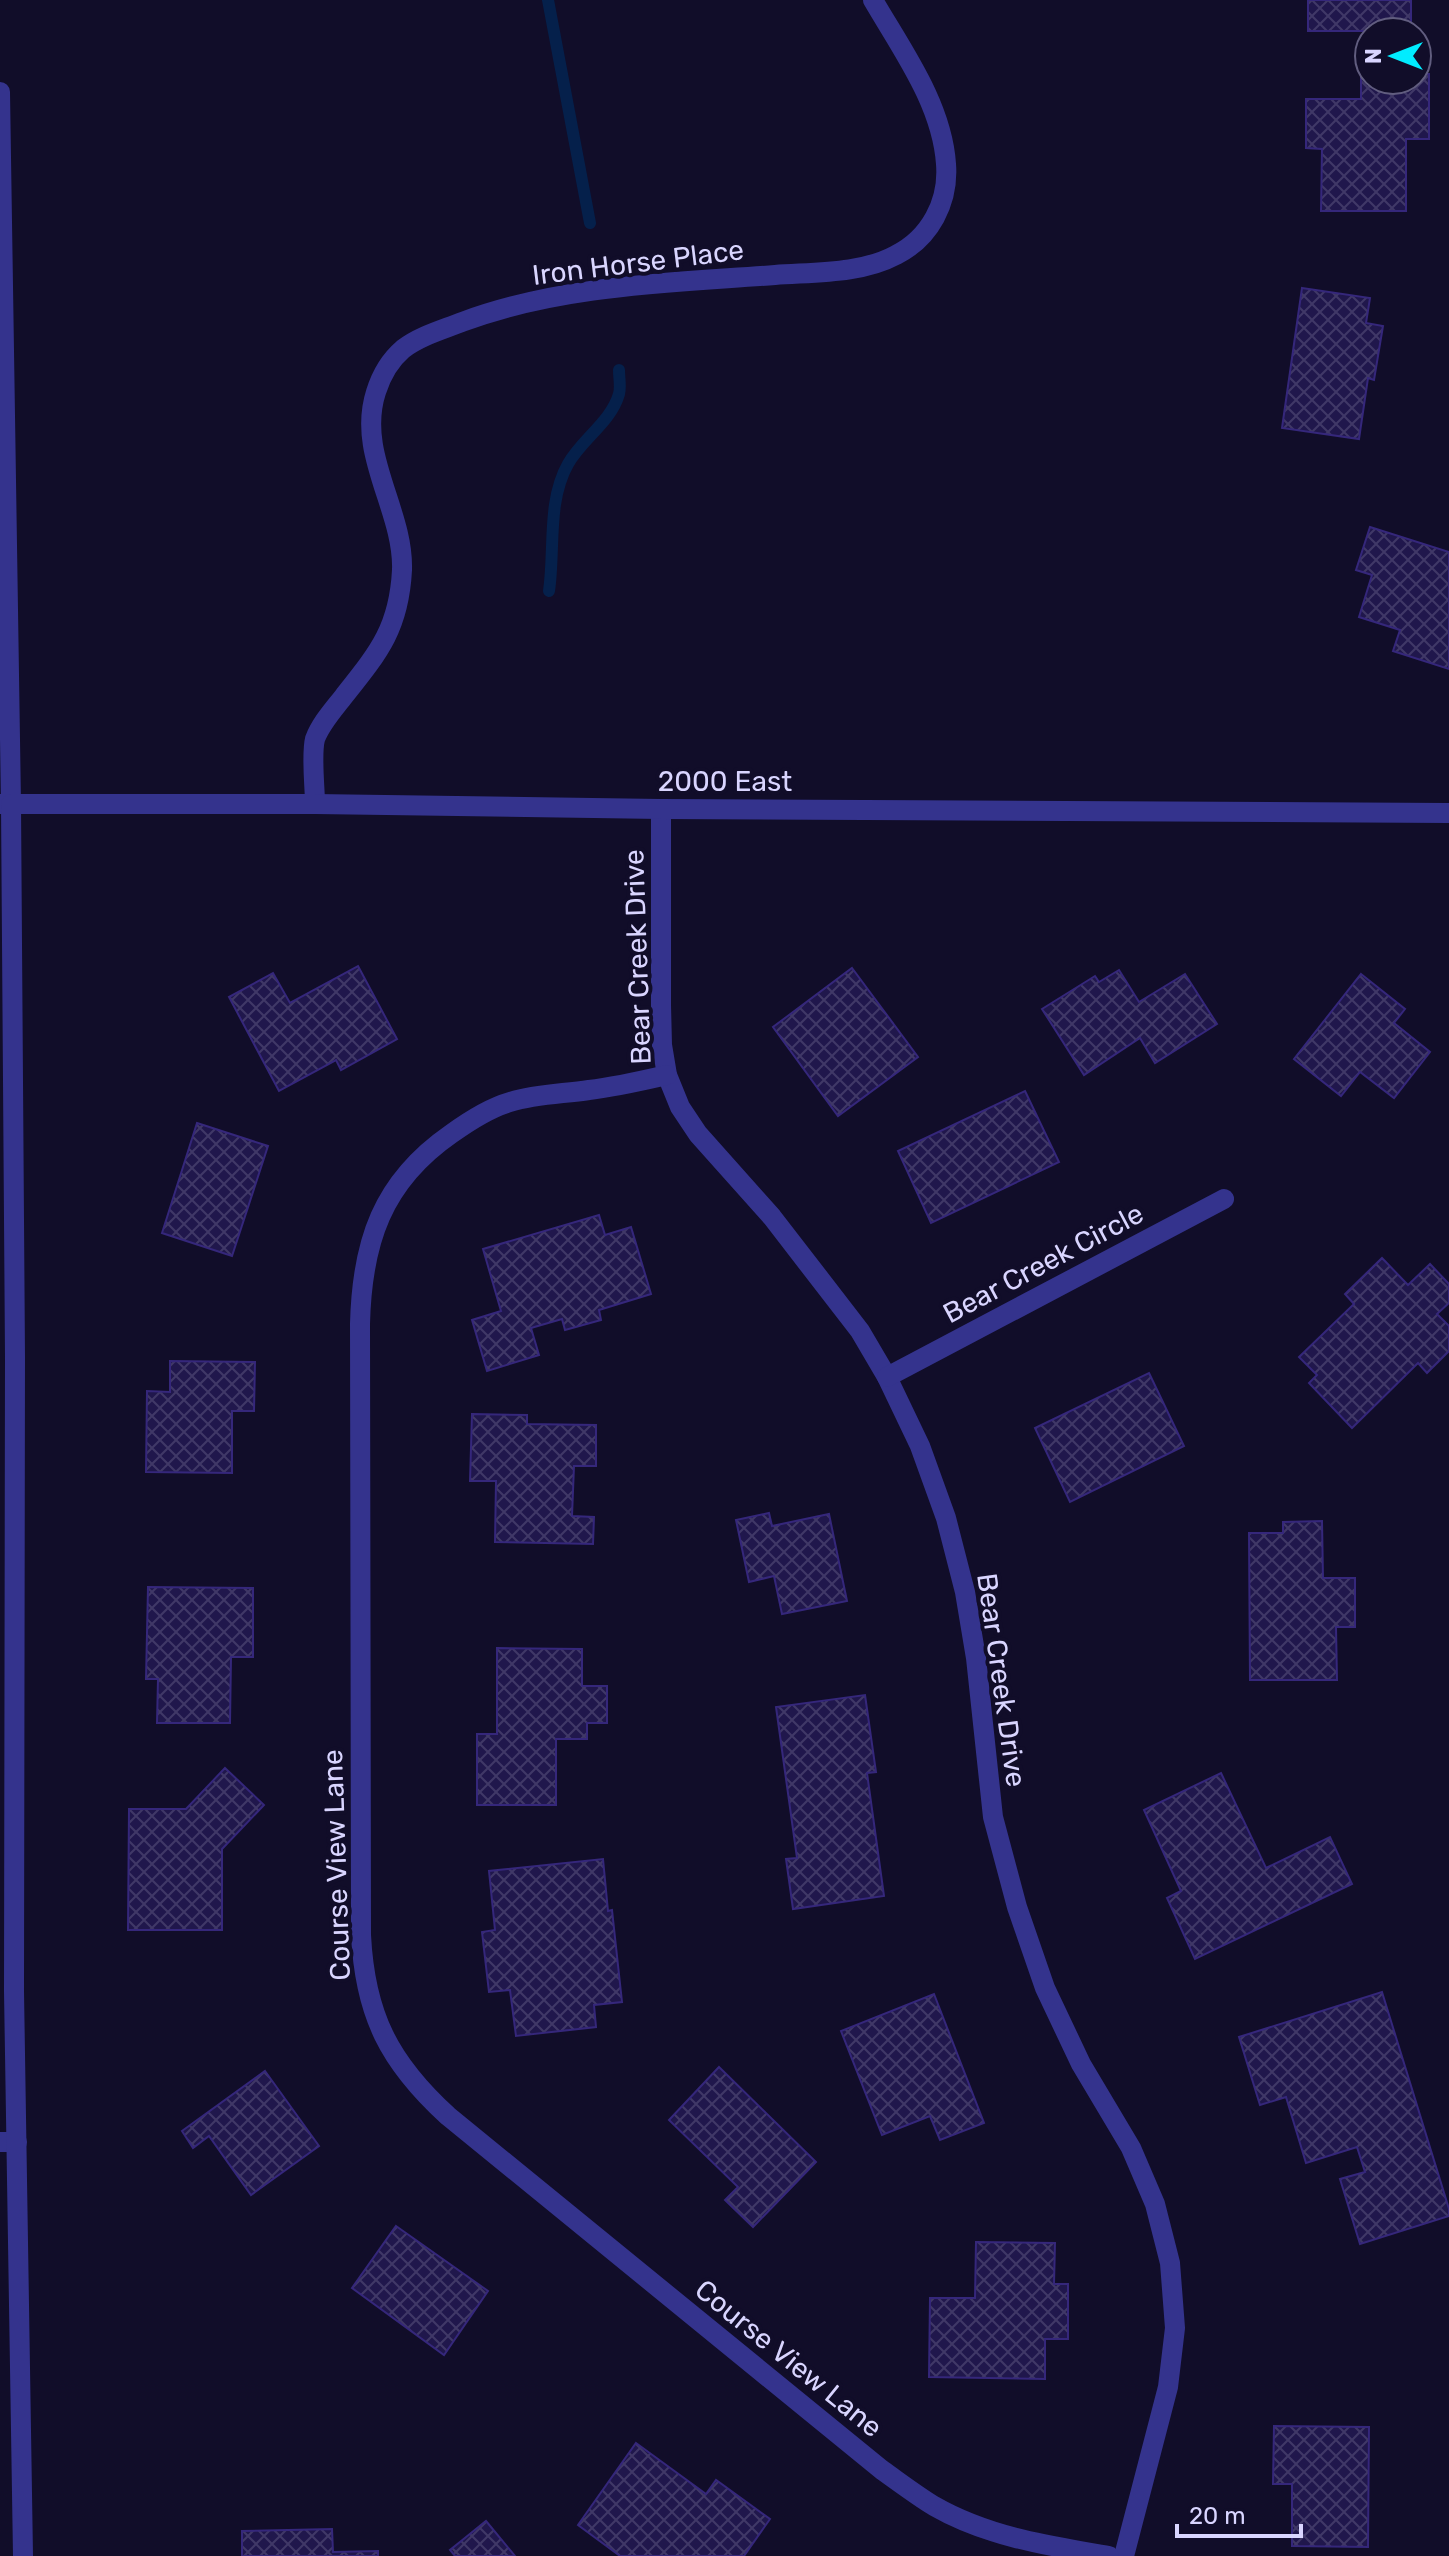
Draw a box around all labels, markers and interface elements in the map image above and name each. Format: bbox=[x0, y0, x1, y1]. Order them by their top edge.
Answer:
north arrow bbox=[1353, 16, 1433, 96]
text: N bbox=[1360, 48, 1387, 64]
street label: Iron Horse Place bbox=[530, 233, 746, 292]
street label: 2000 East bbox=[658, 765, 792, 798]
street label: Bear Creek Drive bbox=[617, 849, 658, 1065]
street label: Bear Creek Circle bbox=[938, 1197, 1149, 1330]
street label: Bear Creek Drive bbox=[970, 1571, 1033, 1789]
street label: Course View Lane bbox=[316, 1749, 357, 1981]
street label: Course View Lane bbox=[688, 2273, 889, 2444]
scale bar bbox=[1177, 2488, 1301, 2538]
text: 20 m bbox=[1189, 2502, 1246, 2530]

